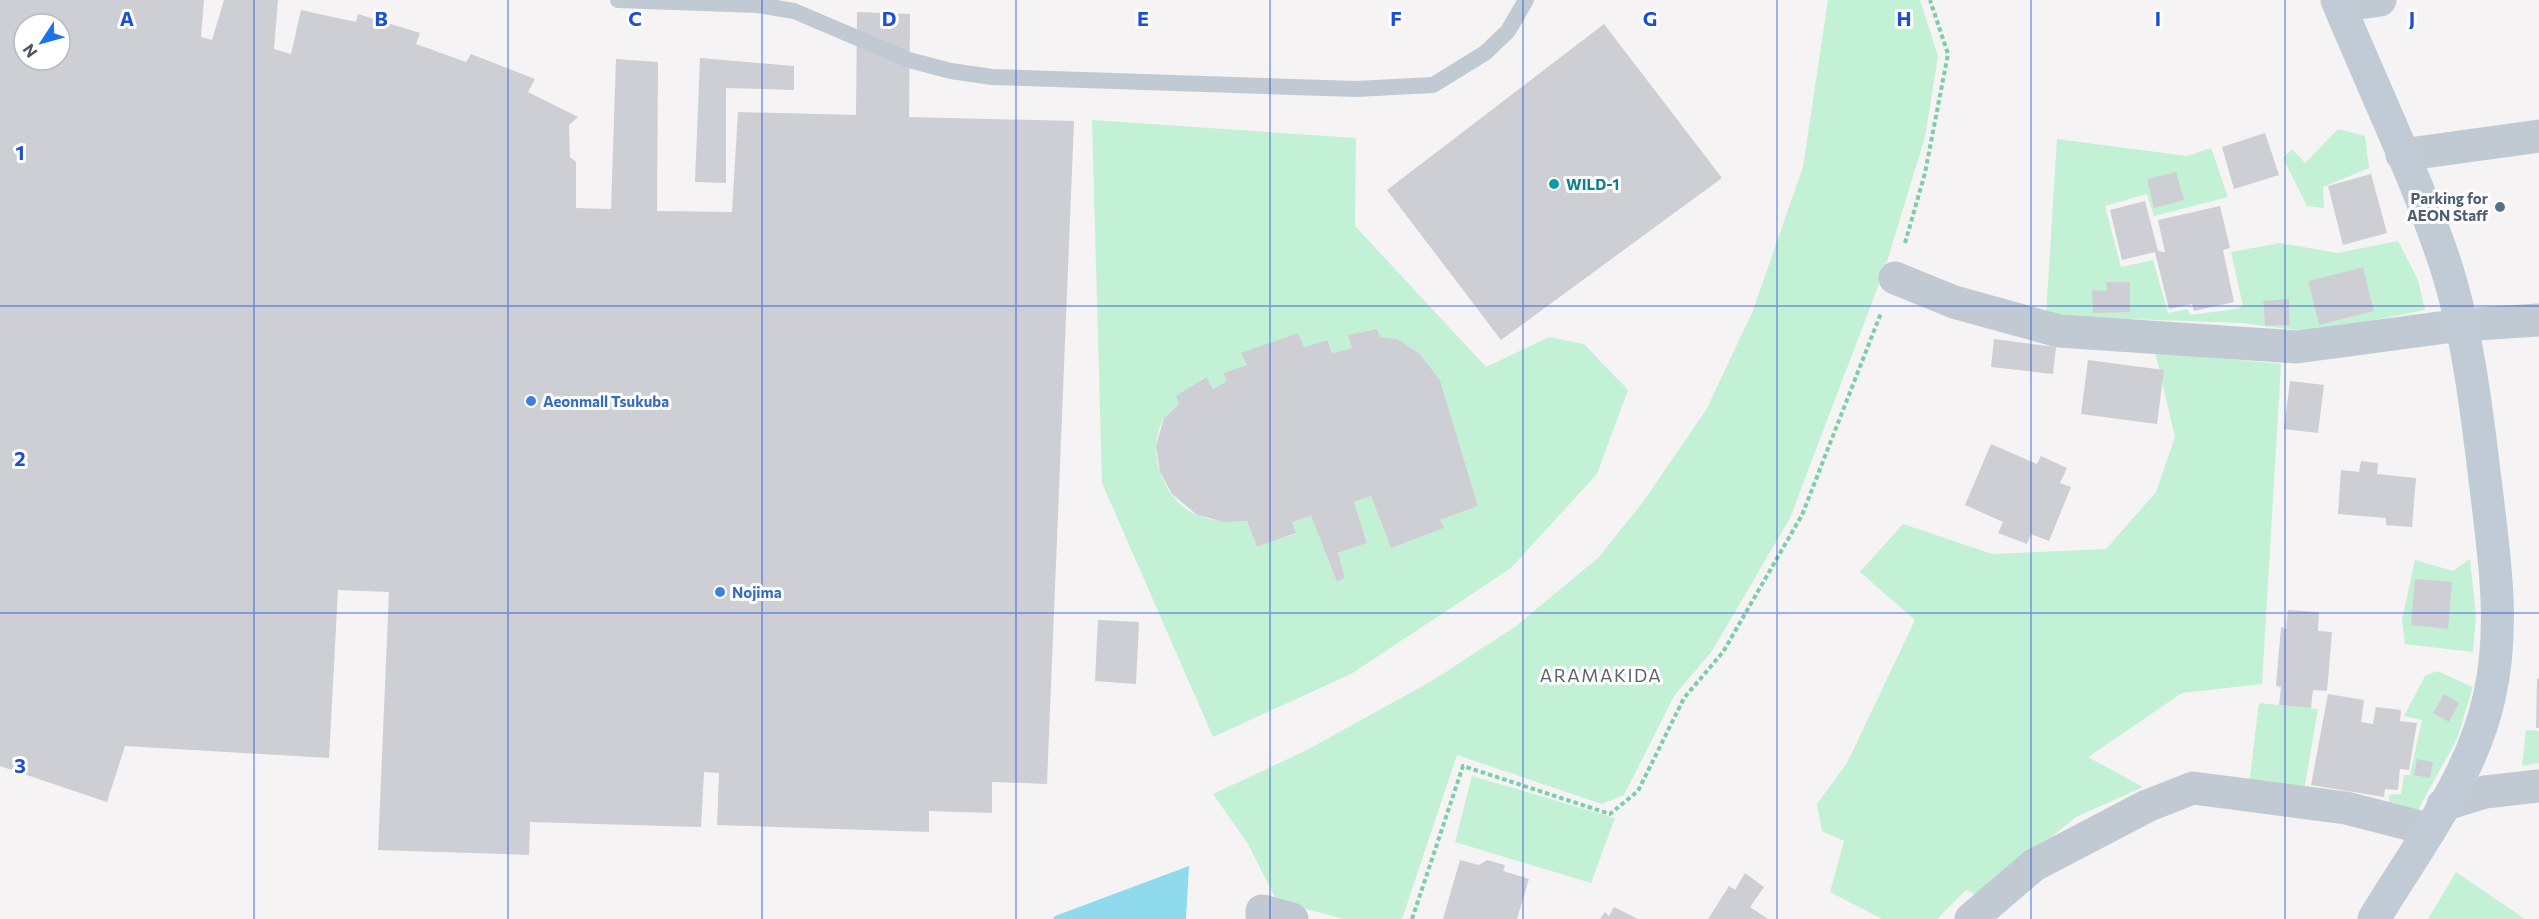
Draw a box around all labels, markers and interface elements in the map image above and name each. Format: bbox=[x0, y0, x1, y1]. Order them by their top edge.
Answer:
text: A bbox=[120, 6, 134, 30]
text: B bbox=[374, 6, 388, 30]
text: C bbox=[628, 6, 642, 30]
text: D bbox=[882, 6, 896, 30]
text: E bbox=[1137, 6, 1149, 30]
text: F bbox=[1390, 6, 1402, 30]
text: G bbox=[1643, 6, 1657, 30]
text: H bbox=[1897, 6, 1912, 30]
text: I bbox=[2155, 6, 2161, 30]
text: J bbox=[2409, 6, 2415, 30]
north arrow bbox=[12, 12, 72, 72]
text: N bbox=[18, 41, 41, 62]
text: 1 bbox=[15, 140, 25, 164]
place label: WILD-1 bbox=[1566, 175, 1619, 193]
marker: WILD-1 bbox=[1547, 177, 1561, 191]
place label: Parking for AEON Staff bbox=[2407, 189, 2488, 224]
marker: Parking for AEON Staff bbox=[2493, 200, 2507, 214]
place label: Aeonmall Tsukuba bbox=[543, 392, 669, 410]
marker: Aeonmall Tsukuba bbox=[524, 394, 538, 408]
text: 2 bbox=[14, 446, 26, 470]
place label: Nojima bbox=[732, 583, 782, 601]
marker: Nojima bbox=[713, 585, 727, 599]
district label: ARAMAKIDA bbox=[1540, 664, 1662, 686]
text: 3 bbox=[14, 753, 26, 777]

